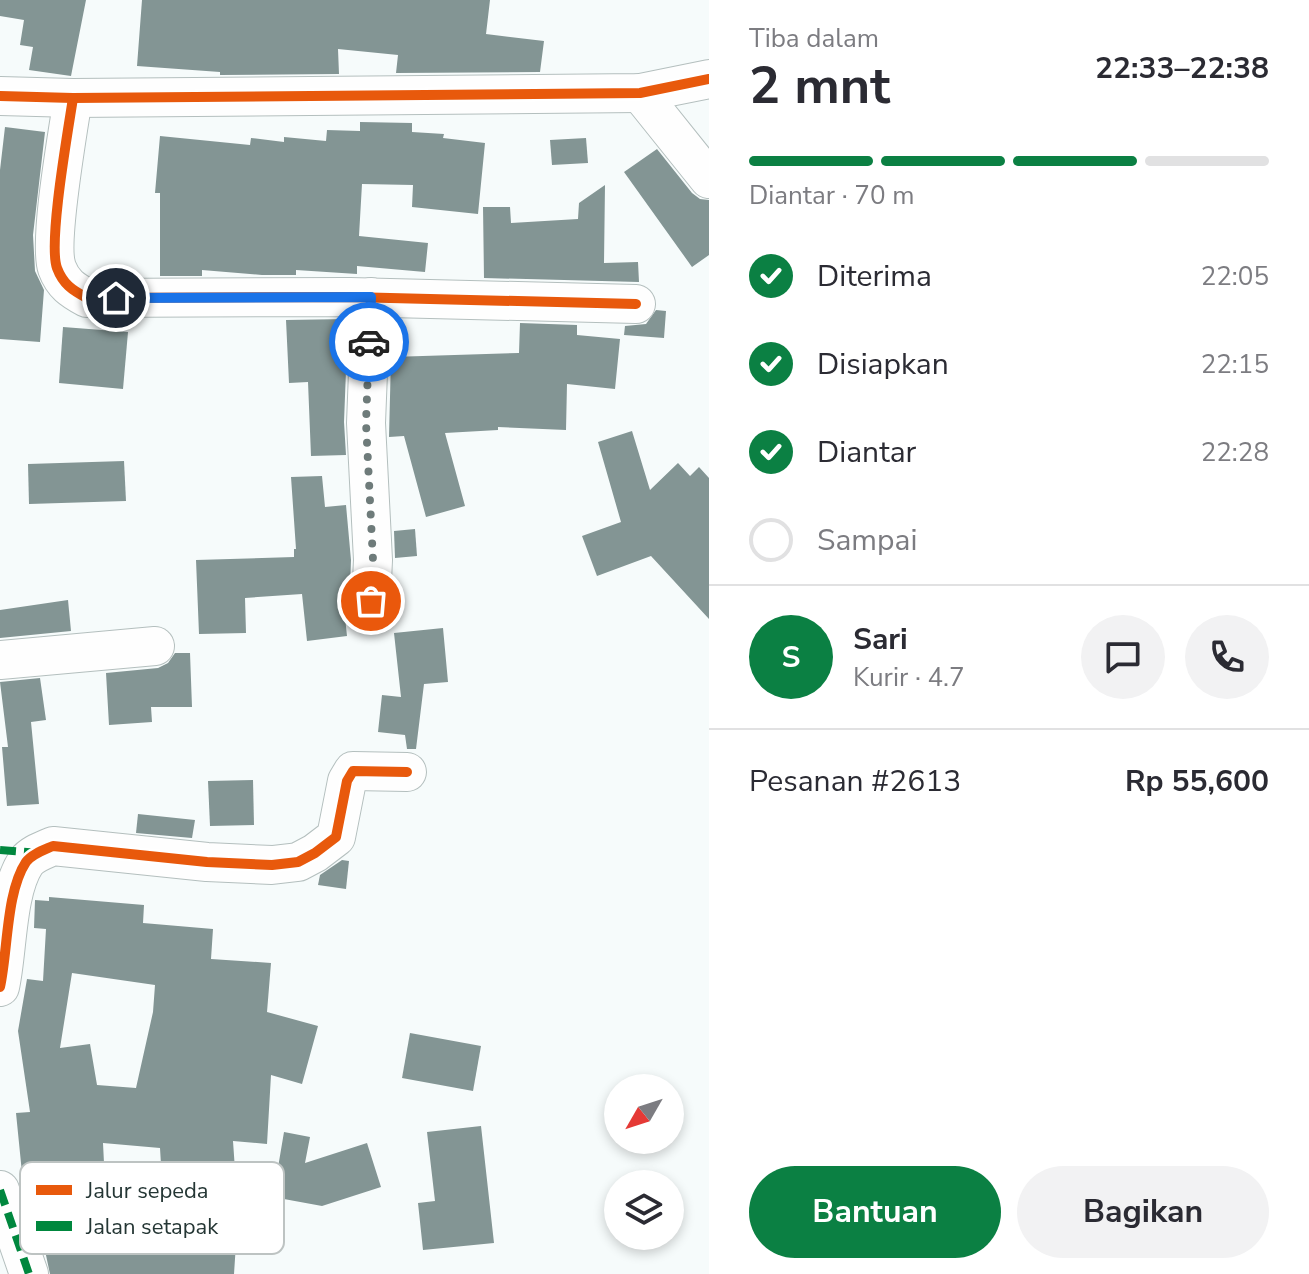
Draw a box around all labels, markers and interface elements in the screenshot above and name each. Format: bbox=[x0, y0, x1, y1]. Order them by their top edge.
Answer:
text: Tiba dalam bbox=[749, 21, 879, 56]
text: 22:33–22:38 bbox=[1095, 48, 1269, 89]
text: 2 mnt bbox=[749, 50, 890, 121]
text: Diantar · 70 m bbox=[749, 178, 915, 213]
icon: check bbox=[749, 254, 793, 298]
text: Diterima bbox=[817, 256, 932, 297]
text: 22:05 bbox=[1201, 259, 1269, 294]
pin bbox=[82, 264, 150, 332]
icon: home bbox=[94, 276, 138, 320]
courier bbox=[329, 302, 409, 382]
icon: car bbox=[347, 320, 391, 364]
icon: check bbox=[749, 342, 793, 386]
text: Disiapkan bbox=[817, 344, 949, 385]
text: 22:15 bbox=[1201, 347, 1269, 382]
icon: check bbox=[749, 430, 793, 474]
text: Diantar bbox=[817, 432, 916, 473]
text: 22:28 bbox=[1201, 435, 1269, 470]
text: Sampai bbox=[817, 520, 917, 561]
pin bbox=[337, 567, 405, 635]
icon: bag bbox=[349, 579, 393, 623]
button: chat bbox=[1081, 615, 1165, 699]
button: phone bbox=[1185, 615, 1269, 699]
text: Sari bbox=[853, 619, 908, 660]
text: S bbox=[782, 637, 800, 678]
text: Kurir · 4.7 bbox=[853, 660, 965, 695]
text: Pesanan #2613 bbox=[749, 761, 961, 802]
text: Rp 55,600 bbox=[1125, 761, 1269, 802]
north arrow bbox=[604, 1074, 684, 1154]
map controls bbox=[604, 1074, 684, 1250]
legend bbox=[20, 1162, 284, 1254]
button: Bantuan bbox=[749, 1166, 1001, 1258]
button: Bagikan bbox=[1017, 1166, 1269, 1258]
button: layers bbox=[604, 1170, 684, 1250]
text: Jalur sepeda bbox=[85, 1176, 208, 1206]
text: Jalan setapak bbox=[85, 1212, 219, 1242]

